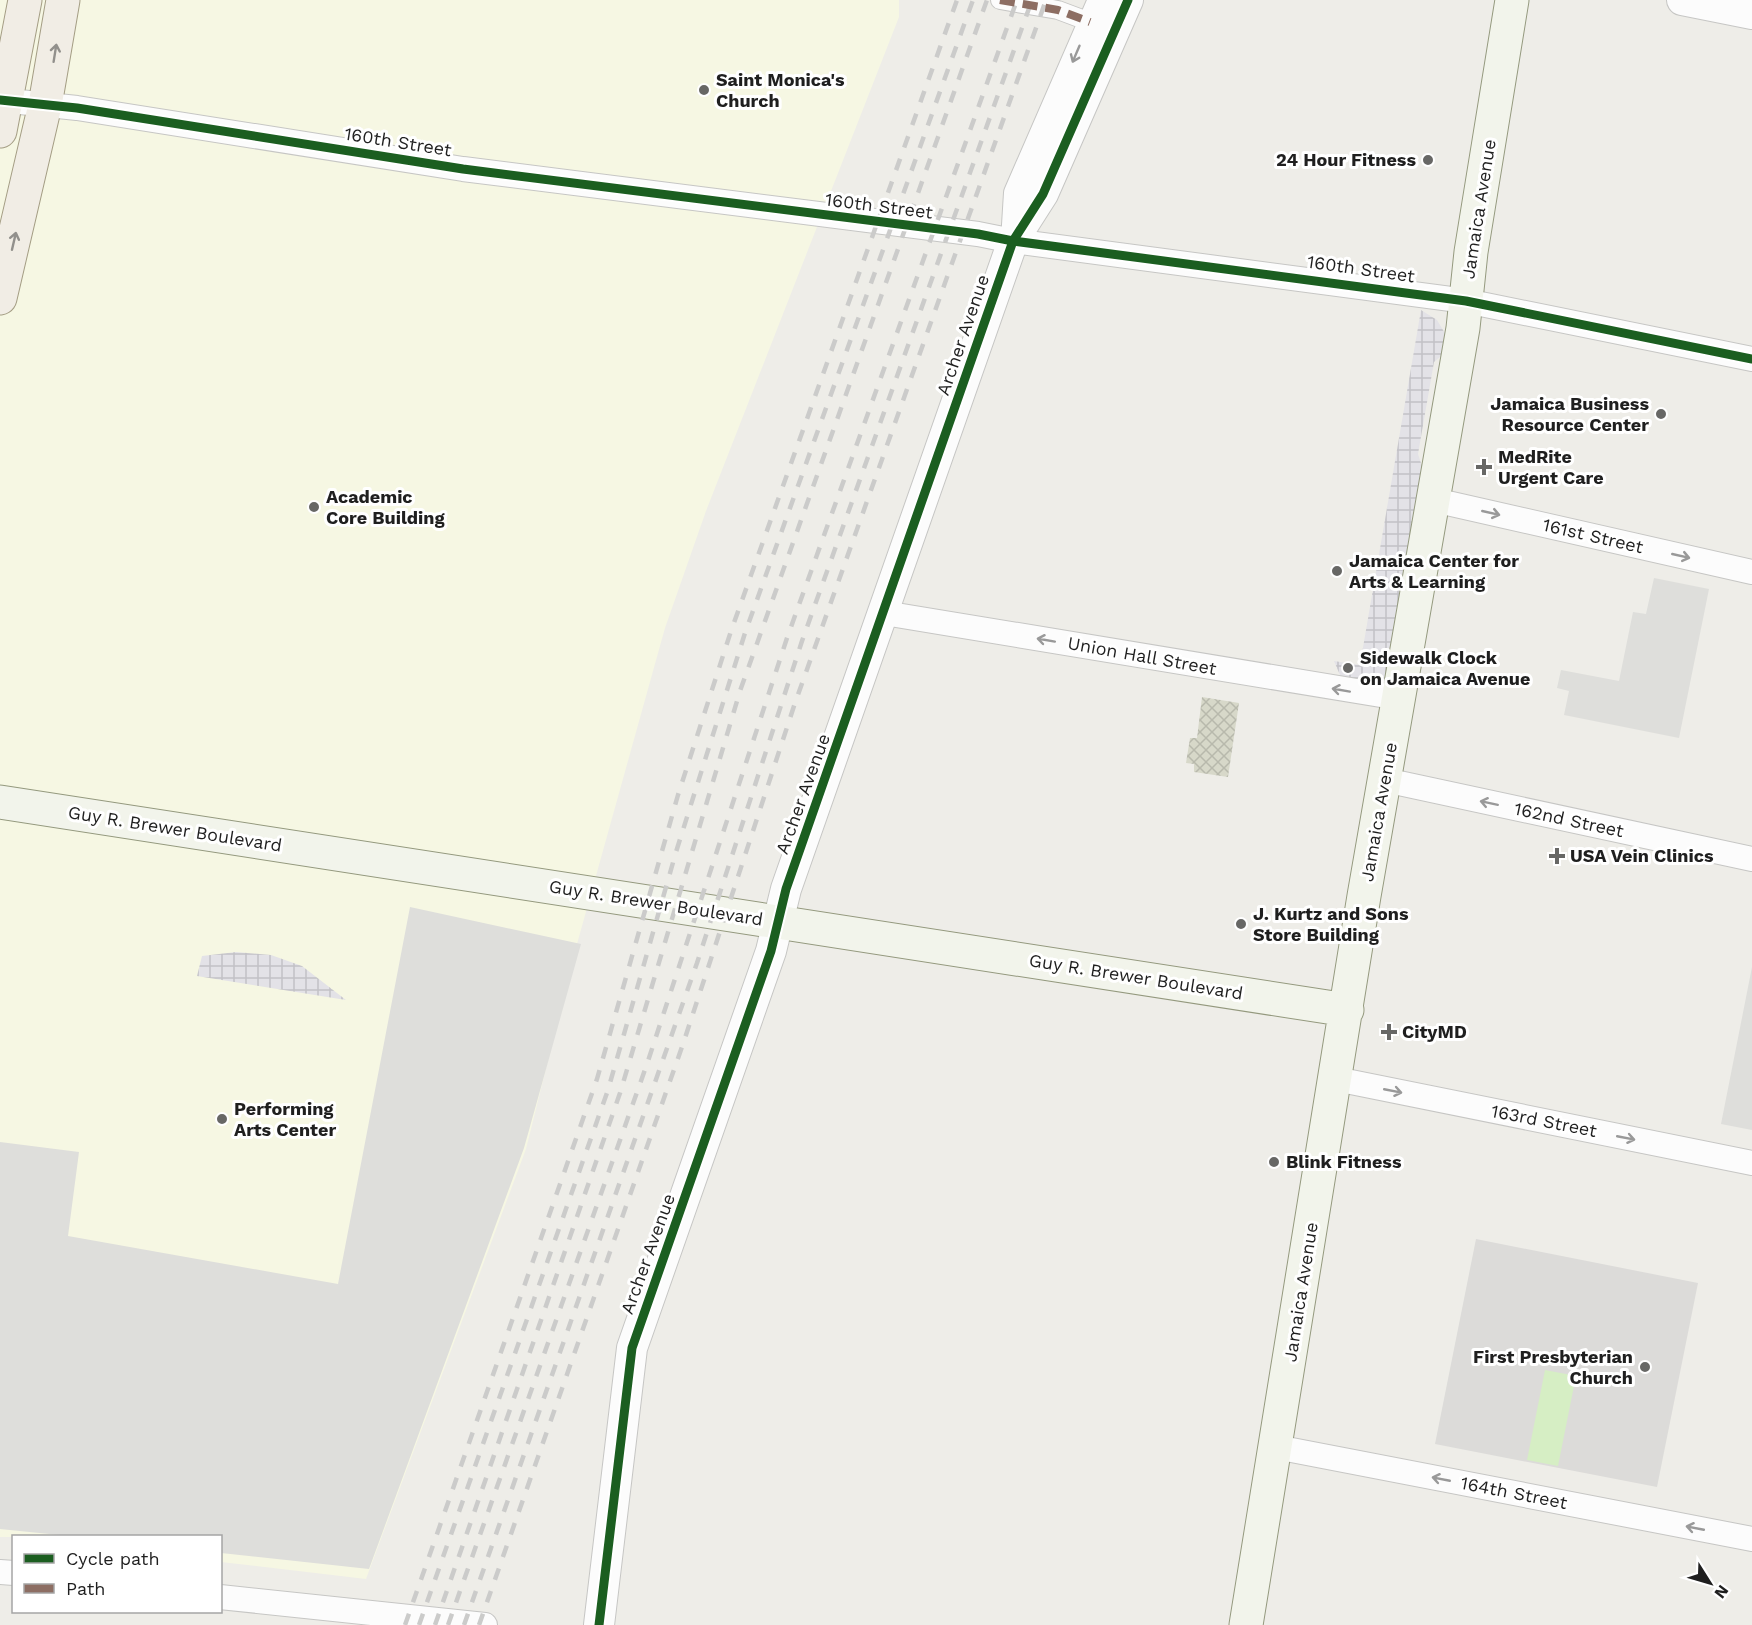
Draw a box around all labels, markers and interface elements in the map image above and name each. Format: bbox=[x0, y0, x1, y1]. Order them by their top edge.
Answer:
one-way arrow bbox=[49, 43, 60, 63]
one-way arrow bbox=[1070, 44, 1082, 62]
place label: Saint Monica's Church bbox=[716, 69, 845, 111]
marker: Saint Monica's Church bbox=[697, 83, 711, 97]
street label: 160th Street bbox=[343, 123, 454, 160]
street label: Jamaica Avenue bbox=[1457, 138, 1500, 280]
place label: 24 Hour Fitness bbox=[1276, 149, 1416, 170]
marker: 24 Hour Fitness bbox=[1421, 153, 1435, 167]
street label: 160th Street bbox=[824, 188, 934, 223]
one-way arrow bbox=[8, 232, 20, 251]
street label: 160th Street bbox=[1306, 251, 1417, 286]
street label: Archer Avenue bbox=[932, 272, 993, 398]
place label: Jamaica Business Resource Center bbox=[1490, 393, 1649, 435]
marker: Jamaica Business Resource Center bbox=[1654, 407, 1668, 421]
place label: MedRite Urgent Care bbox=[1498, 446, 1604, 488]
marker: MedRite Urgent Care bbox=[1475, 458, 1493, 476]
place label: Academic Core Building bbox=[326, 486, 445, 528]
marker: Academic Core Building bbox=[307, 500, 321, 514]
one-way arrow bbox=[1481, 508, 1500, 519]
street label: 161st Street bbox=[1541, 514, 1646, 557]
place label: Jamaica Center for Arts & Learning bbox=[1349, 550, 1519, 592]
one-way arrow bbox=[1671, 550, 1690, 562]
marker: Jamaica Center for Arts & Learning bbox=[1330, 564, 1344, 578]
street label: Union Hall Street bbox=[1066, 632, 1219, 679]
one-way arrow bbox=[1036, 634, 1056, 645]
place label: Sidewalk Clock on Jamaica Avenue bbox=[1360, 647, 1530, 689]
marker: Sidewalk Clock on Jamaica Avenue bbox=[1341, 661, 1355, 675]
one-way arrow bbox=[1332, 684, 1352, 695]
street label: Archer Avenue bbox=[771, 731, 834, 857]
street label: Jamaica Avenue bbox=[1356, 741, 1401, 883]
one-way arrow bbox=[1480, 797, 1500, 808]
street label: 162nd Street bbox=[1513, 798, 1626, 841]
street label: Guy R. Brewer Boulevard bbox=[67, 801, 283, 856]
place label: USA Vein Clinics bbox=[1570, 845, 1714, 866]
marker: USA Vein Clinics bbox=[1548, 847, 1566, 865]
street label: Guy R. Brewer Boulevard bbox=[548, 875, 764, 930]
place label: J. Kurtz and Sons Store Building bbox=[1253, 903, 1409, 945]
marker: J. Kurtz and Sons Store Building bbox=[1234, 917, 1248, 931]
street label: Guy R. Brewer Boulevard bbox=[1028, 949, 1244, 1004]
place label: CityMD bbox=[1402, 1021, 1467, 1042]
marker: CityMD bbox=[1380, 1023, 1398, 1041]
one-way arrow bbox=[1383, 1086, 1403, 1097]
place label: Performing Arts Center bbox=[234, 1098, 336, 1140]
street label: 163rd Street bbox=[1490, 1100, 1599, 1141]
marker: Performing Arts Center bbox=[215, 1112, 229, 1126]
one-way arrow bbox=[1615, 1133, 1635, 1144]
place label: Blink Fitness bbox=[1286, 1151, 1402, 1172]
marker: Blink Fitness bbox=[1267, 1155, 1281, 1169]
street label: Archer Avenue bbox=[616, 1191, 679, 1317]
street label: Jamaica Avenue bbox=[1279, 1221, 1322, 1363]
place label: First Presbyterian Church bbox=[1473, 1346, 1633, 1388]
marker: First Presbyterian Church bbox=[1638, 1360, 1652, 1374]
street label: 164th Street bbox=[1459, 1472, 1570, 1513]
one-way arrow bbox=[1432, 1473, 1452, 1484]
one-way arrow bbox=[1685, 1522, 1705, 1533]
legend bbox=[12, 1535, 222, 1613]
text: Cycle path bbox=[66, 1548, 160, 1569]
north arrow bbox=[1680, 1553, 1740, 1613]
text: Path bbox=[66, 1578, 106, 1599]
text: N bbox=[1710, 1581, 1733, 1602]

